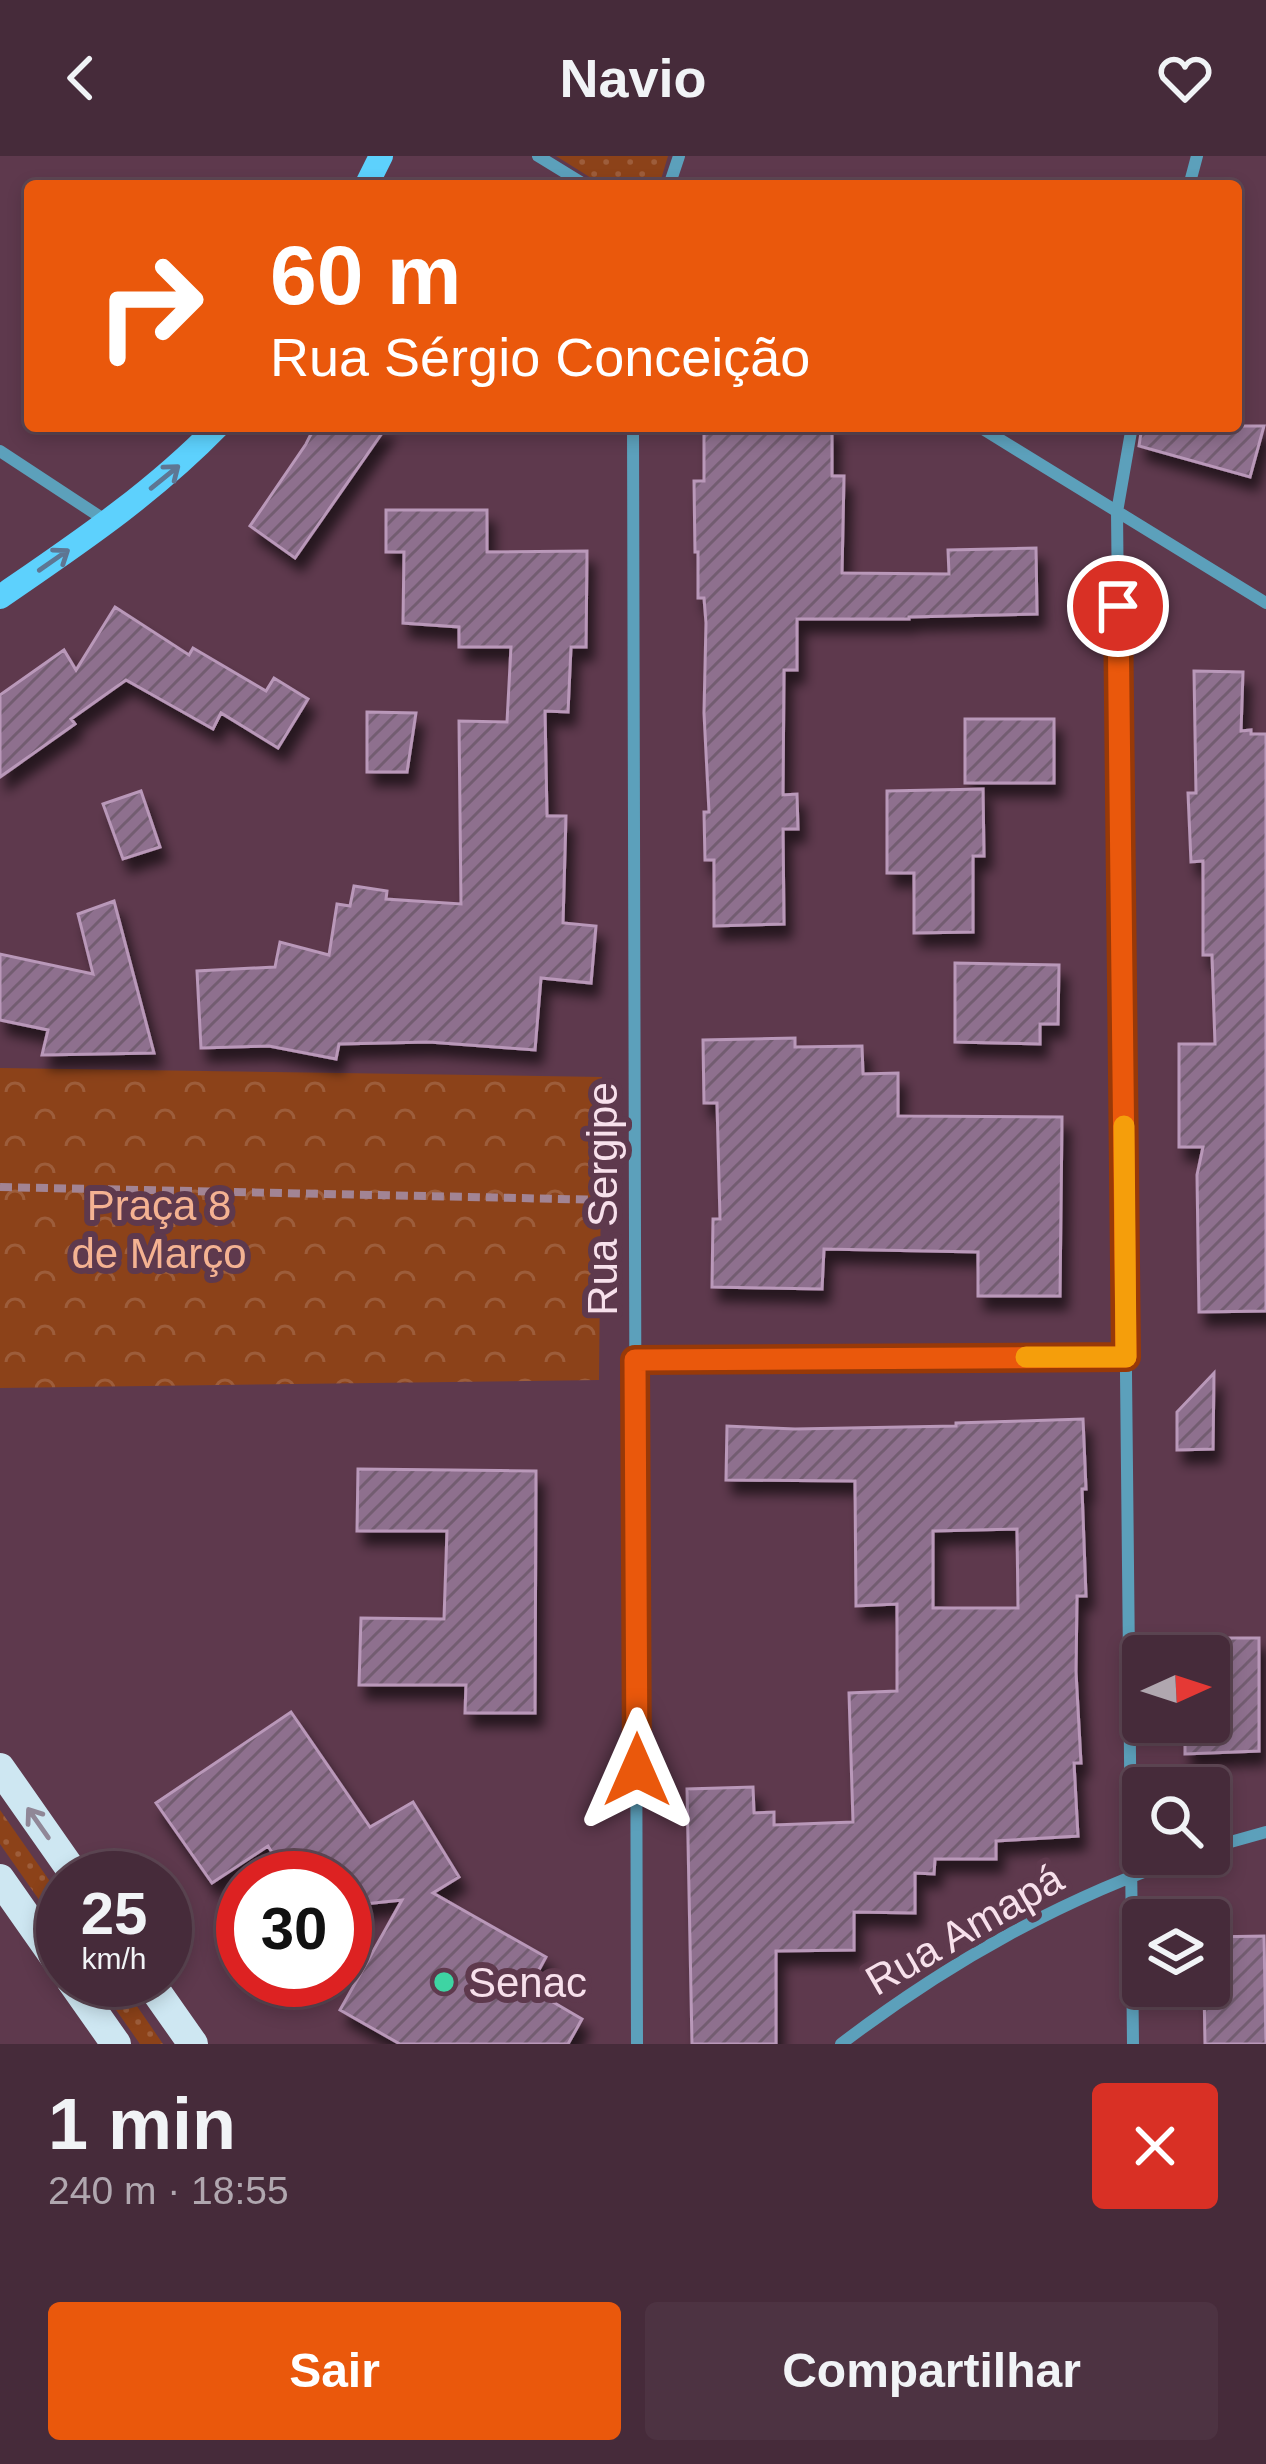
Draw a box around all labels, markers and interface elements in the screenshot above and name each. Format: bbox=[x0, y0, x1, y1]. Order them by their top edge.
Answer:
icon: back bbox=[48, 45, 114, 111]
icon: heart bbox=[1152, 45, 1218, 111]
text: Navio bbox=[559, 48, 707, 108]
icon: right bbox=[72, 228, 228, 384]
text: 60 m bbox=[270, 228, 461, 322]
text: Rua Sérgio Conceição bbox=[270, 327, 810, 387]
one-way arrow bbox=[149, 463, 180, 491]
one-way arrow bbox=[37, 548, 70, 573]
pin bbox=[1067, 555, 1169, 657]
icon: arrive bbox=[1085, 573, 1151, 639]
street label: Rua Sergipe bbox=[579, 1082, 626, 1316]
park label: Praça 8 de Março bbox=[71, 1182, 247, 1277]
north arrow bbox=[1122, 1635, 1230, 1743]
map controls bbox=[1122, 1635, 1230, 2007]
position arrow bbox=[574, 1707, 700, 1833]
button: search bbox=[1122, 1767, 1230, 1875]
one-way arrow bbox=[26, 1807, 51, 1840]
speed limit sign: 30 bbox=[216, 1851, 372, 2007]
street label: Rua Amapá bbox=[857, 1854, 1072, 2005]
text: 25 bbox=[81, 1880, 147, 1947]
button: layers bbox=[1122, 1899, 1230, 2007]
text: km/h bbox=[81, 1942, 147, 1975]
place label: Senac bbox=[468, 1959, 587, 2006]
marker: Senac bbox=[431, 1969, 457, 1995]
button: close bbox=[1092, 2083, 1218, 2209]
text: 1 min bbox=[48, 2084, 236, 2164]
text: 240 m · 18:55 bbox=[48, 2169, 289, 2212]
button: Sair bbox=[48, 2302, 621, 2440]
button: Compartilhar bbox=[645, 2302, 1218, 2440]

